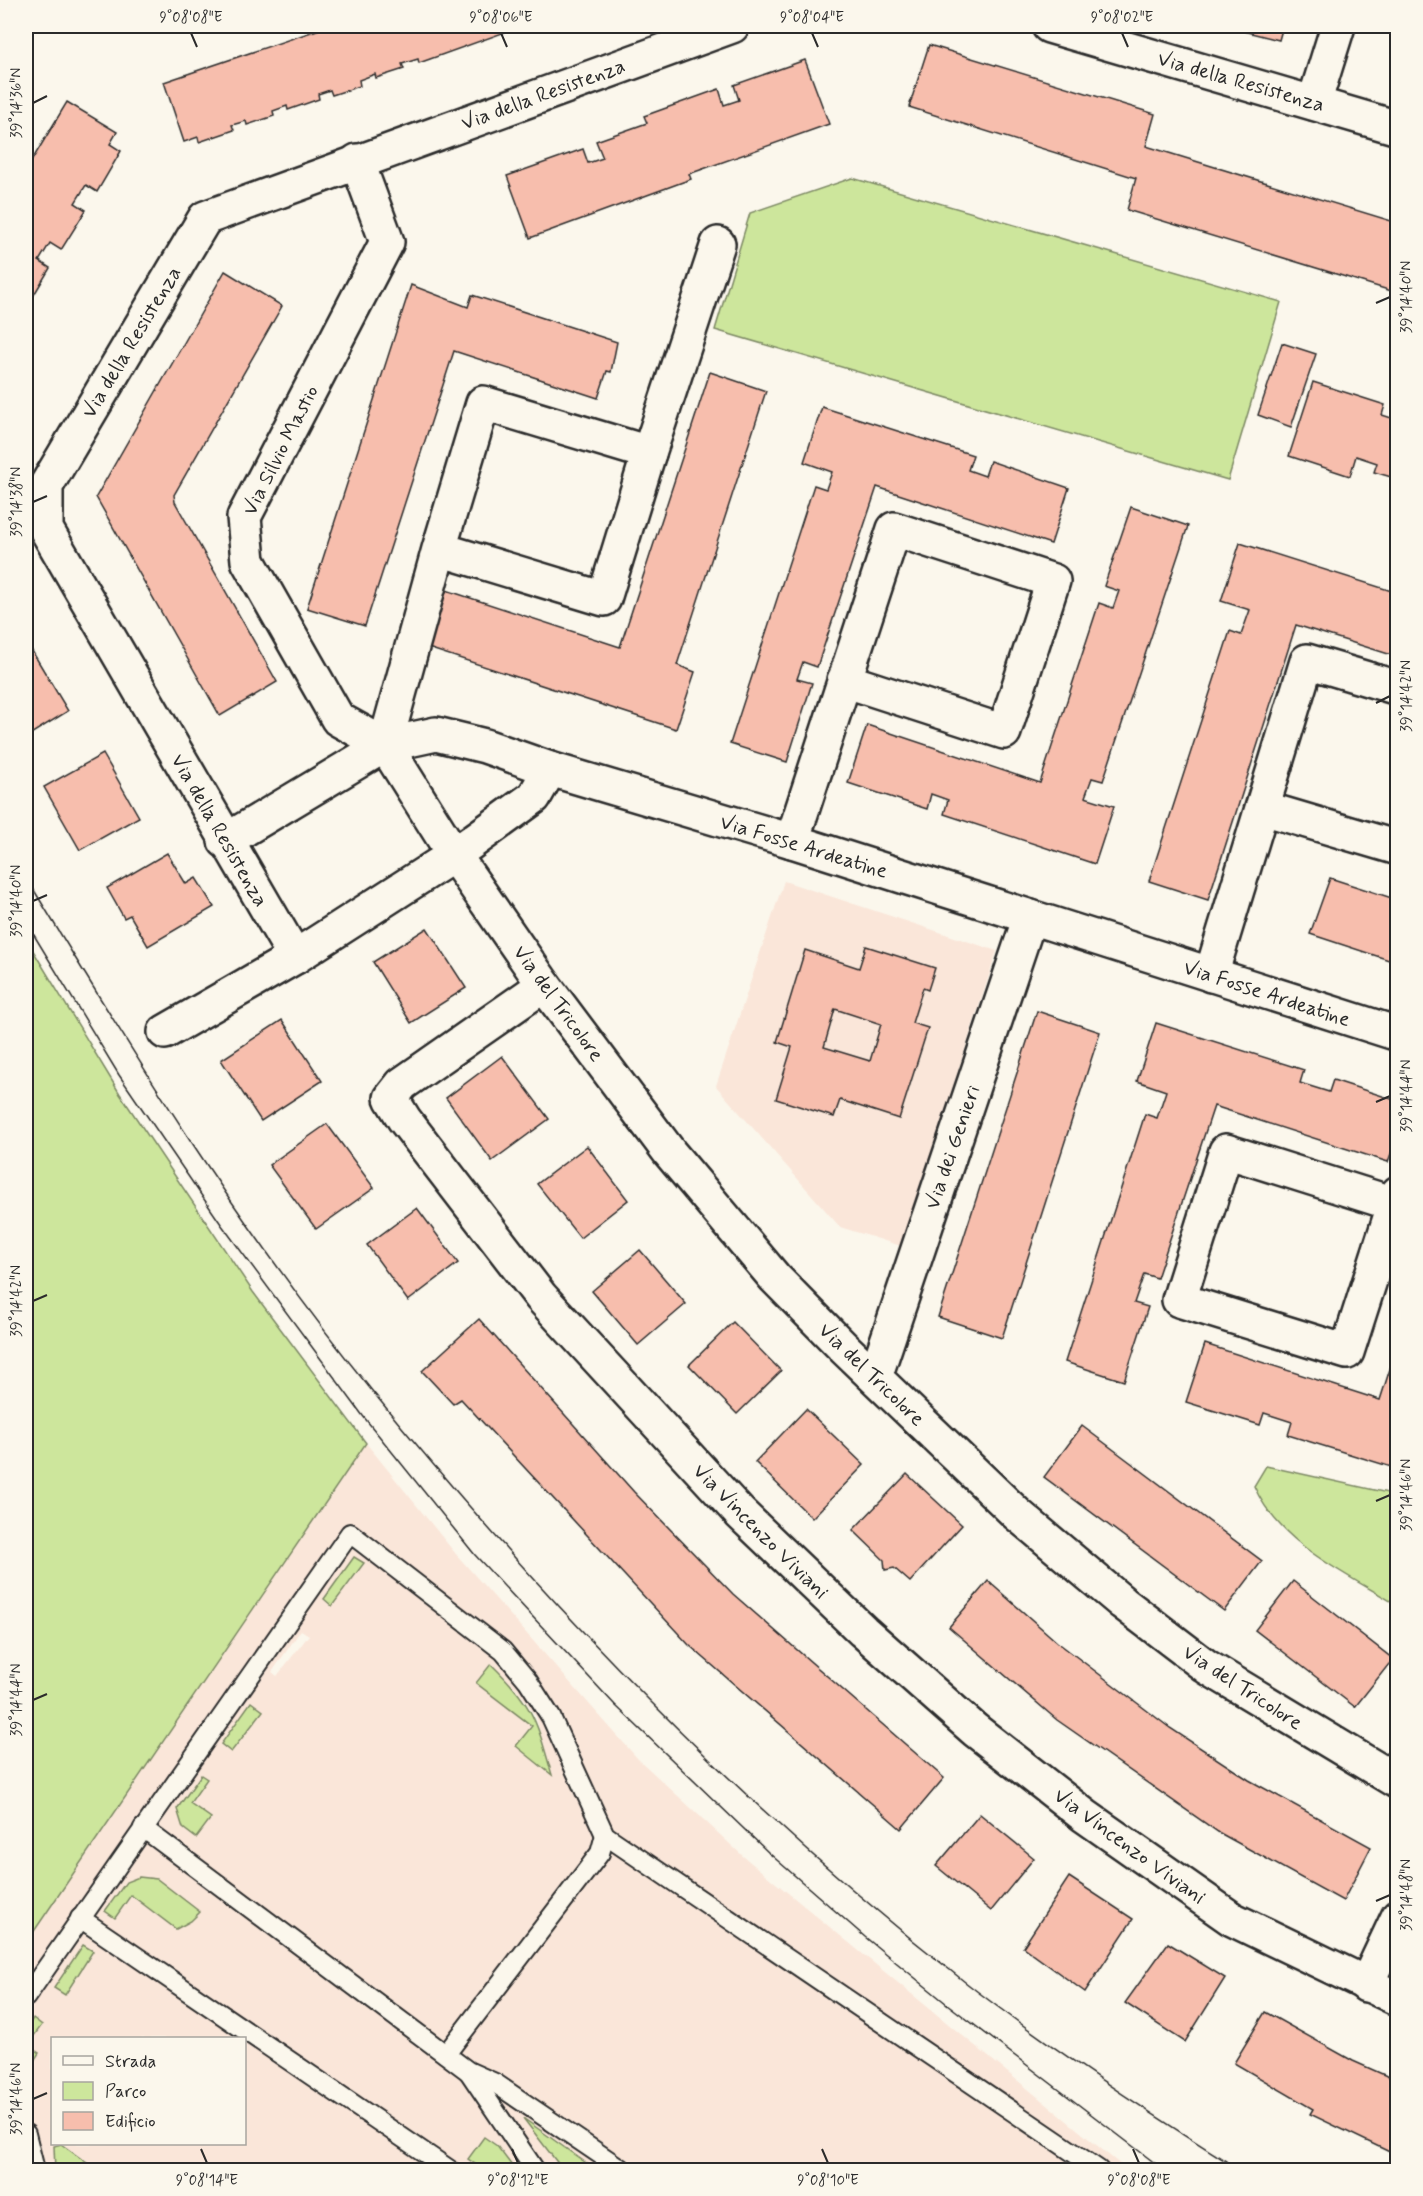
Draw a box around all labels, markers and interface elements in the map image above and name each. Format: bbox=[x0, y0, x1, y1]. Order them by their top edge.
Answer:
text: 9°08'08"E bbox=[159, 8, 223, 28]
text: 9°08'06"E bbox=[469, 8, 533, 28]
text: 9°08'04"E bbox=[780, 8, 844, 28]
text: 9°08'02"E bbox=[1091, 8, 1154, 28]
street label: Via della Resistenza bbox=[1154, 45, 1328, 119]
street label: Via della Resistenza bbox=[457, 52, 629, 138]
text: 39°14'36"N bbox=[7, 68, 27, 138]
street label: Via della Resistenza bbox=[75, 261, 188, 424]
text: 39°14'40"N bbox=[1397, 261, 1417, 333]
street label: Via Silvio Mastio bbox=[236, 381, 326, 520]
text: 39°14'38"N bbox=[7, 467, 27, 537]
text: 39°14'42"N bbox=[1397, 660, 1417, 732]
street label: Via della Resistenza bbox=[164, 749, 274, 912]
street label: Via Fosse Ardeatine bbox=[716, 808, 891, 886]
text: 39°14'40"N bbox=[7, 865, 27, 937]
street label: Via del Tricolore bbox=[506, 940, 610, 1068]
street label: Via Fosse Ardeatine bbox=[1180, 954, 1354, 1034]
text: 39°14'44"N bbox=[1397, 1059, 1417, 1133]
street label: Via dei Genieri bbox=[919, 1081, 987, 1213]
text: 39°14'42"N bbox=[7, 1265, 27, 1337]
street label: Via del Tricolore bbox=[812, 1317, 931, 1433]
street label: Via Vincenzo Viviani bbox=[686, 1458, 834, 1606]
text: 39°14'46"N bbox=[1397, 1459, 1417, 1531]
street label: Via del Tricolore bbox=[1177, 1639, 1308, 1737]
text: 39°14'44"N bbox=[7, 1663, 27, 1737]
street label: Via Vincenzo Viviani bbox=[1048, 1782, 1211, 1912]
text: 39°14'48"N bbox=[1397, 1859, 1417, 1931]
legend bbox=[51, 2037, 246, 2145]
text: Strada bbox=[105, 2050, 156, 2074]
text: 39°14'46"N bbox=[7, 2063, 27, 2135]
text: Parco bbox=[105, 2080, 146, 2104]
text: Edificio bbox=[105, 2110, 156, 2134]
text: 9°08'14"E bbox=[176, 2171, 238, 2191]
text: 9°08'12"E bbox=[487, 2171, 549, 2191]
text: 9°08'10"E bbox=[797, 2171, 859, 2191]
text: 9°08'08"E bbox=[1107, 2171, 1171, 2191]

